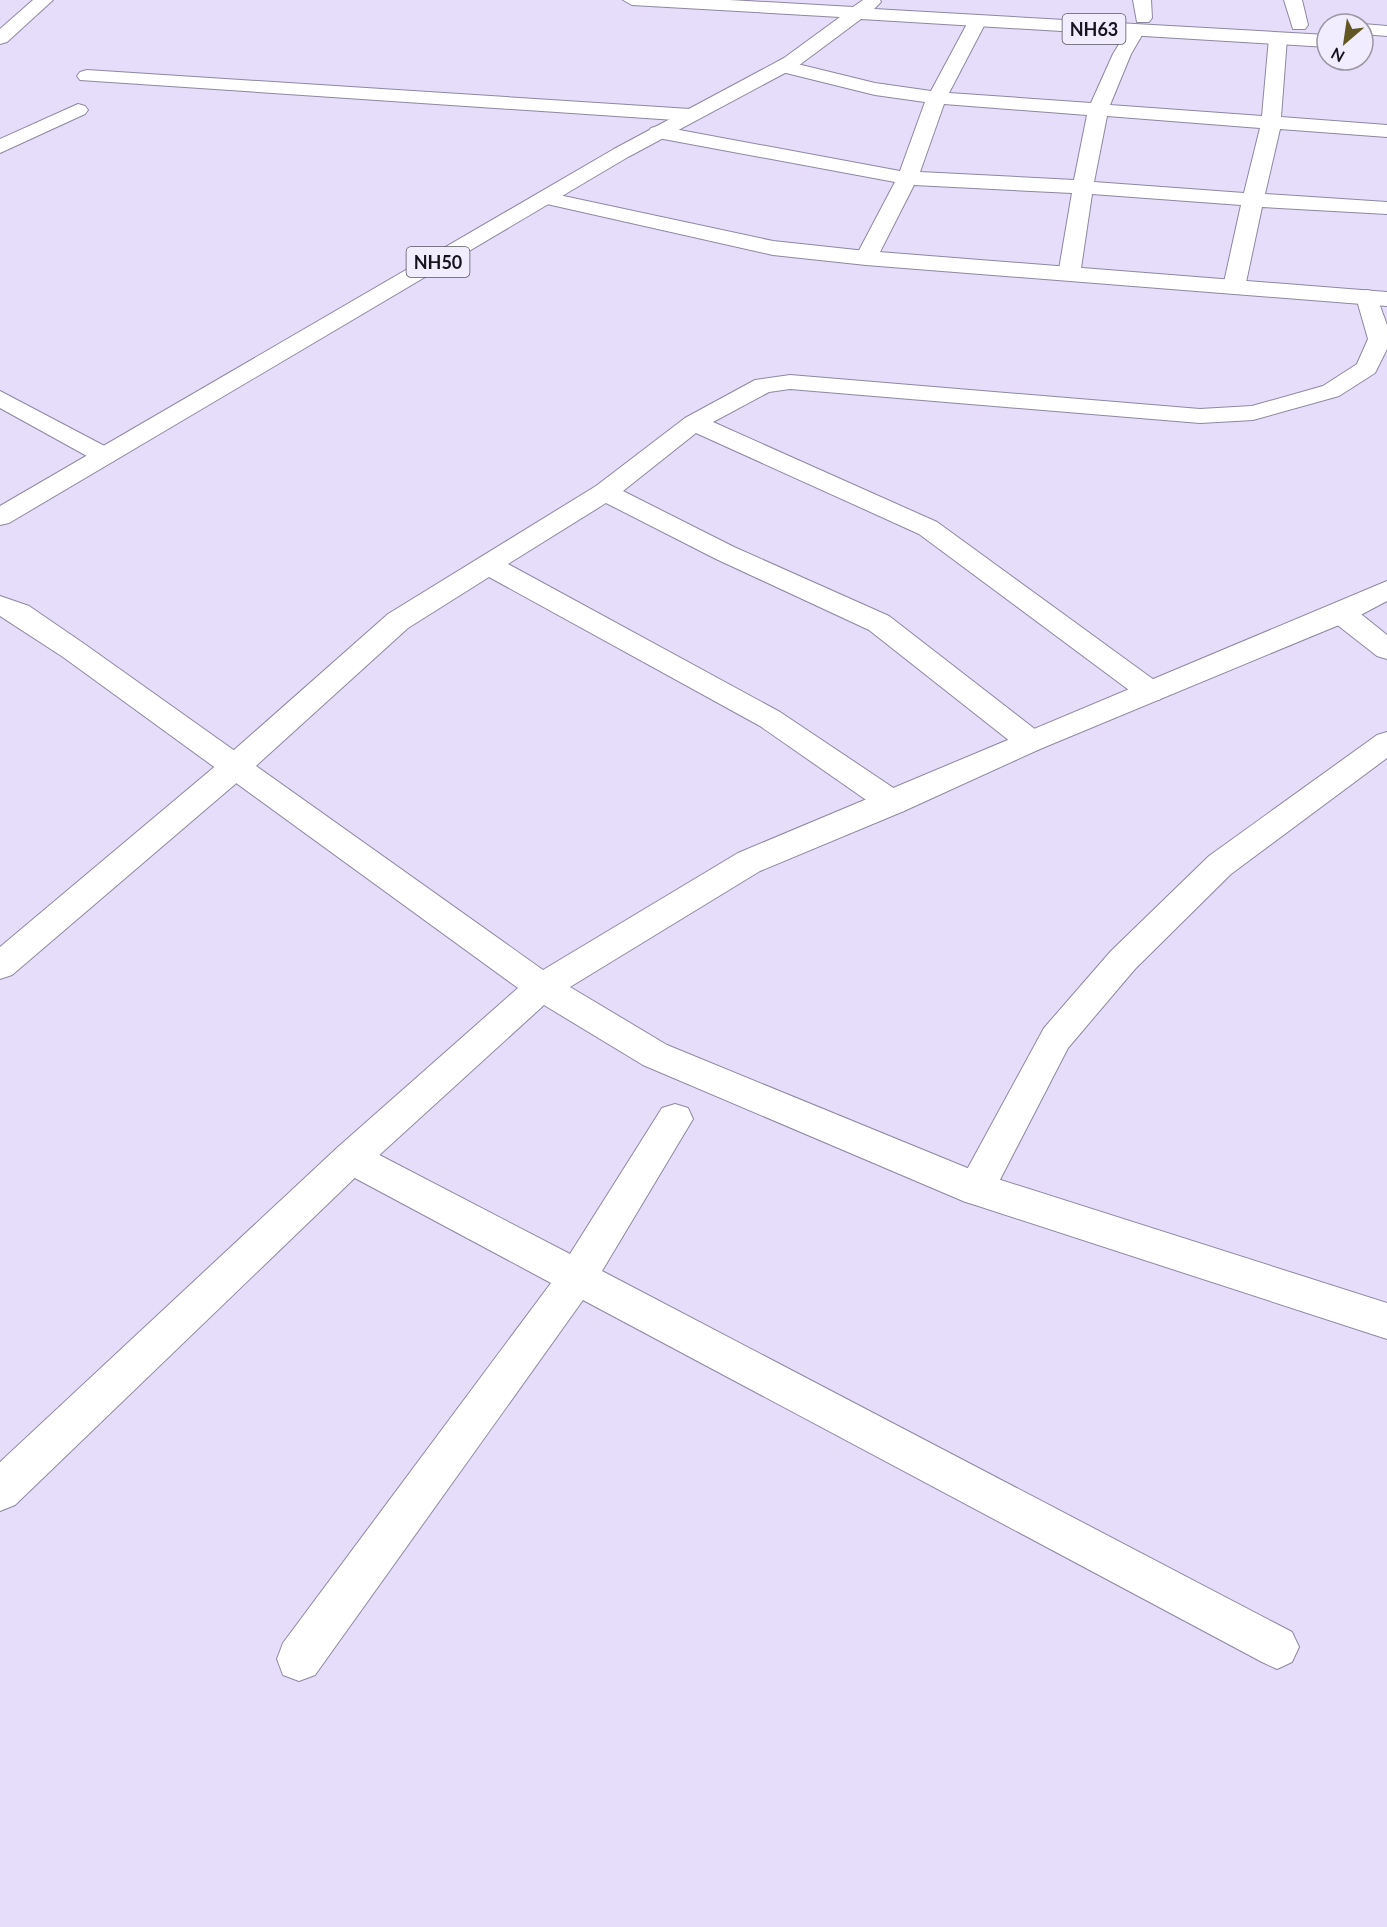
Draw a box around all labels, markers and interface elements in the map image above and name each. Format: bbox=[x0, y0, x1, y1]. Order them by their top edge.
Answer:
north arrow bbox=[1315, 12, 1375, 72]
road number: NH63 bbox=[1062, 14, 1126, 44]
text: N bbox=[1327, 44, 1347, 67]
road number: NH50 bbox=[406, 247, 470, 277]

